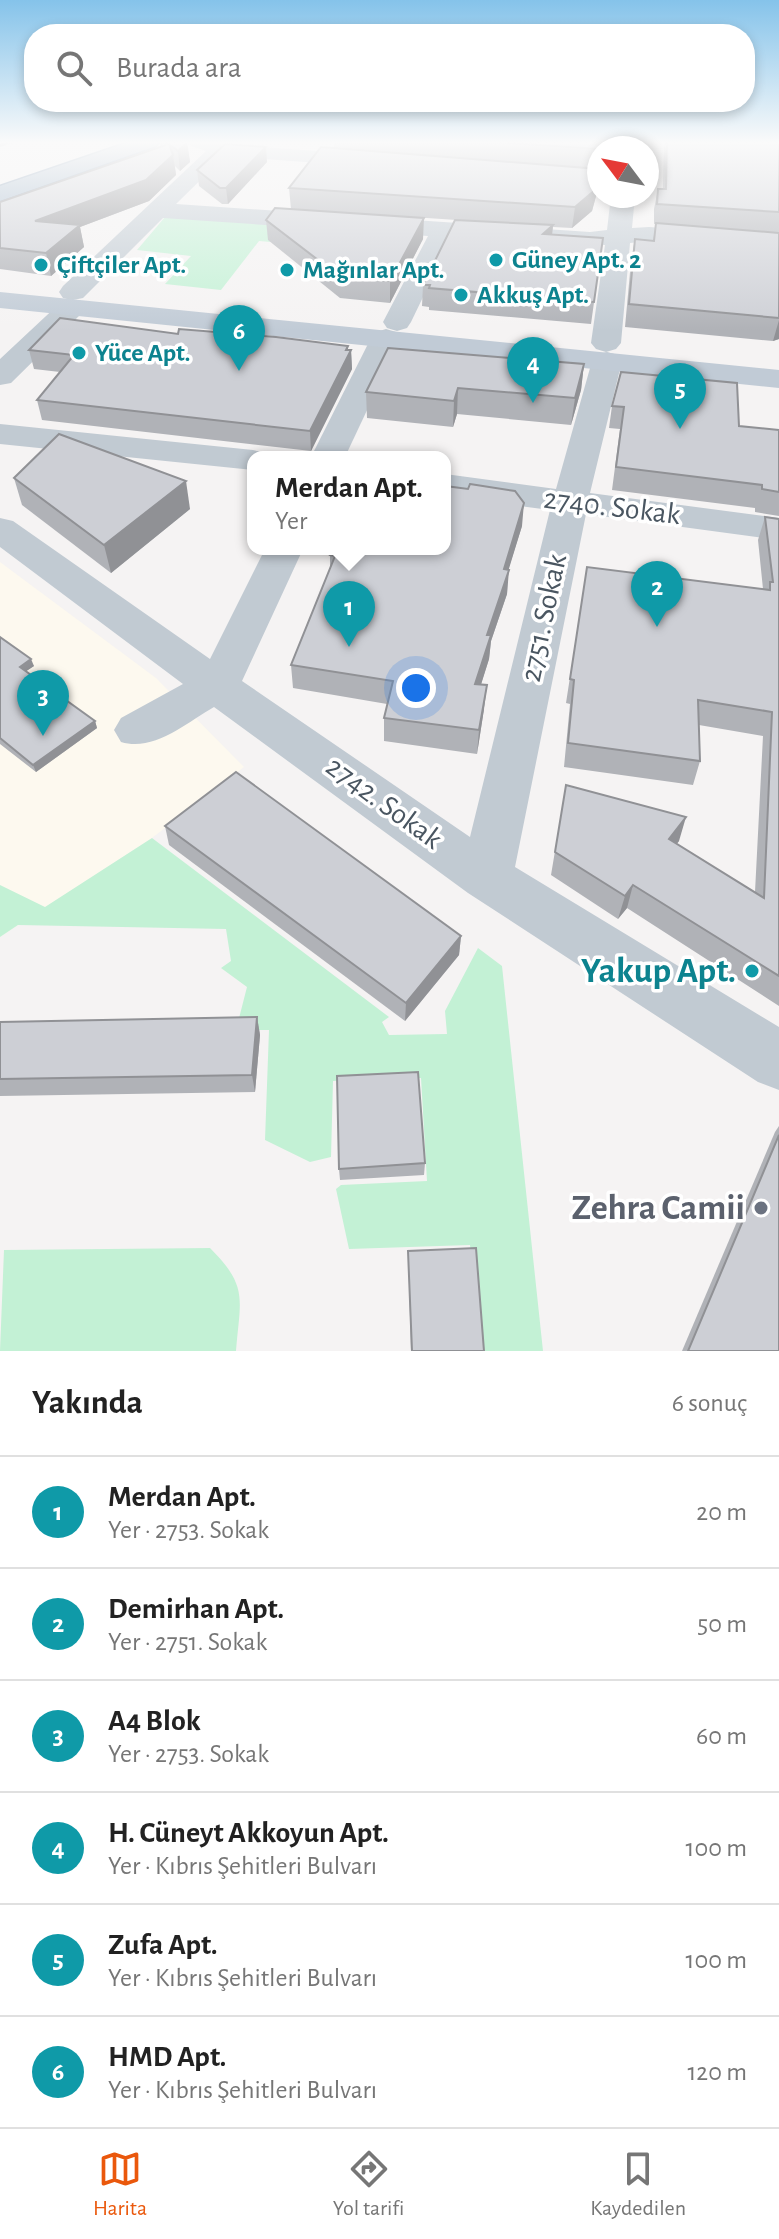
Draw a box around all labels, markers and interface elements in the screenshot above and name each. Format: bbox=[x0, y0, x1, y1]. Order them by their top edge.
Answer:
search box bbox=[24, 24, 755, 112]
icon: search bbox=[52, 46, 96, 90]
text: Burada ara bbox=[116, 53, 242, 83]
north arrow bbox=[587, 136, 659, 208]
place label: Güney Apt. 2 bbox=[512, 247, 641, 273]
marker: Güney Apt. 2 bbox=[487, 251, 505, 269]
place label: Çiftçiler Apt. bbox=[57, 252, 186, 278]
marker: Çiftçiler Apt. bbox=[32, 256, 50, 274]
place label: Mağınlar Apt. bbox=[303, 257, 445, 283]
marker: Mağınlar Apt. bbox=[278, 261, 296, 279]
place label: Akkuş Apt. bbox=[477, 282, 589, 308]
marker: Akkuş Apt. bbox=[452, 286, 470, 304]
pin: 6 bbox=[213, 305, 265, 371]
pin: 4 bbox=[507, 337, 559, 403]
place label: Yüce Apt. bbox=[95, 340, 190, 366]
marker: Yüce Apt. bbox=[70, 344, 88, 362]
pin: 5 bbox=[654, 363, 706, 429]
popup bbox=[247, 451, 451, 555]
text: Merdan Apt. bbox=[275, 473, 423, 503]
street label: 2740. Sokak bbox=[542, 484, 682, 530]
text: Yer bbox=[275, 508, 307, 534]
street label: 2751. Sokak bbox=[516, 551, 572, 685]
pin: 2 bbox=[631, 561, 683, 627]
pin: 1 bbox=[323, 581, 375, 647]
your location bbox=[396, 668, 436, 708]
pin: 3 bbox=[17, 670, 69, 736]
street label: 2742. Sokak bbox=[321, 751, 448, 855]
place label: Yakup Apt. bbox=[581, 953, 736, 989]
marker: Yakup Apt. bbox=[743, 962, 761, 980]
place label: Zehra Camii bbox=[572, 1190, 745, 1226]
marker: Zehra Camii bbox=[752, 1199, 770, 1217]
text: Yakında bbox=[32, 1386, 143, 1420]
text: 6 sonuç bbox=[672, 1390, 747, 1416]
text: Merdan Apt. bbox=[108, 1482, 256, 1512]
text: 1 bbox=[53, 1499, 63, 1525]
text: 20 m bbox=[696, 1499, 747, 1525]
text: Yer · 2753. Sokak bbox=[108, 1517, 269, 1543]
text: Demirhan Apt. bbox=[108, 1594, 284, 1624]
text: 2 bbox=[52, 1611, 64, 1637]
text: 50 m bbox=[697, 1611, 747, 1637]
text: Yer · 2751. Sokak bbox=[108, 1629, 267, 1655]
text: A4 Blok bbox=[108, 1706, 201, 1736]
text: 3 bbox=[52, 1723, 64, 1749]
text: 60 m bbox=[696, 1723, 747, 1749]
text: Yer · 2753. Sokak bbox=[108, 1741, 269, 1767]
text: H. Cüneyt Akkoyun Apt. bbox=[108, 1818, 389, 1848]
text: 4 bbox=[51, 1835, 65, 1861]
text: 100 m bbox=[686, 1835, 747, 1861]
text: Yer · Kıbrıs Şehitleri Bulvarı bbox=[108, 1853, 377, 1879]
text: Zufa Apt. bbox=[108, 1930, 218, 1960]
text: 5 bbox=[52, 1947, 64, 1973]
text: 100 m bbox=[686, 1947, 747, 1973]
text: Yer · Kıbrıs Şehitleri Bulvarı bbox=[108, 1965, 377, 1991]
text: HMD Apt. bbox=[108, 2042, 226, 2072]
text: 6 bbox=[52, 2059, 64, 2085]
text: 120 m bbox=[687, 2059, 747, 2085]
text: Yer · Kıbrıs Şehitleri Bulvarı bbox=[108, 2077, 377, 2103]
tab: Harita bbox=[93, 2147, 147, 2221]
tab: Yol tarifi bbox=[333, 2147, 404, 2221]
tab: Kaydedilen bbox=[590, 2147, 686, 2221]

